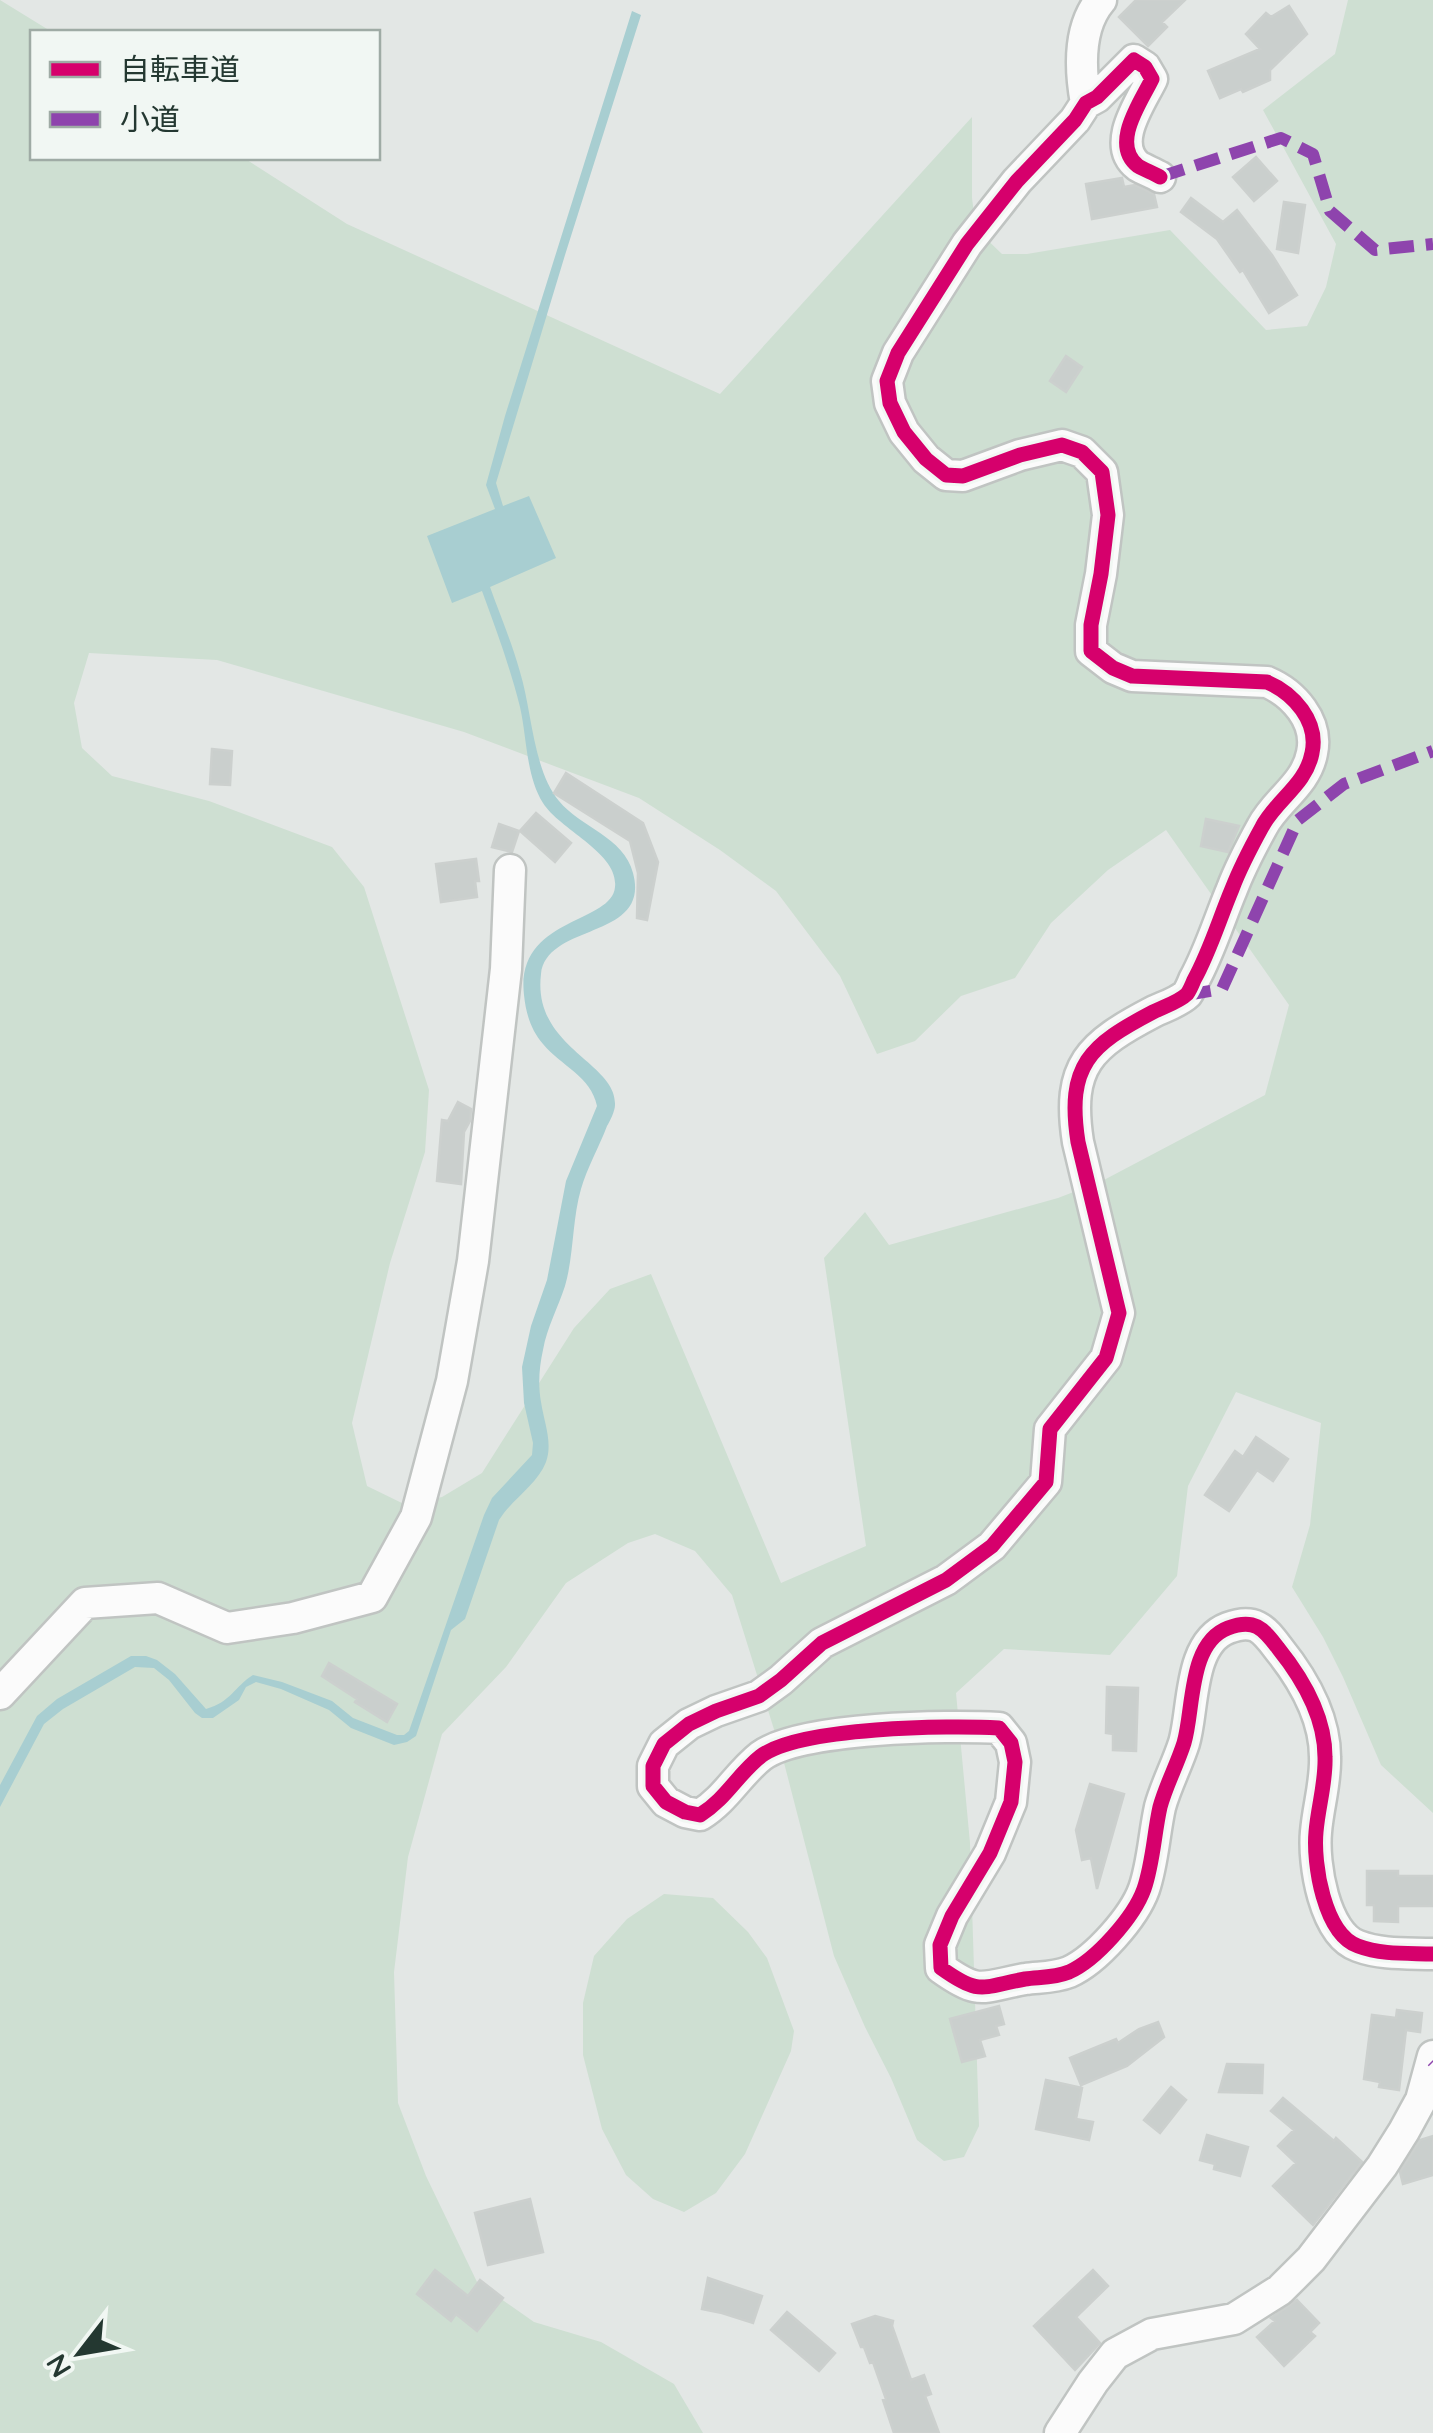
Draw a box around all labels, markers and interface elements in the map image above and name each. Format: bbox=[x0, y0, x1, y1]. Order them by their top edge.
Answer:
legend bbox=[30, 30, 380, 160]
text: 自転車道 bbox=[120, 50, 240, 88]
text: 小道 bbox=[120, 100, 180, 138]
north arrow bbox=[30, 2303, 130, 2403]
text: N bbox=[38, 2348, 78, 2384]

